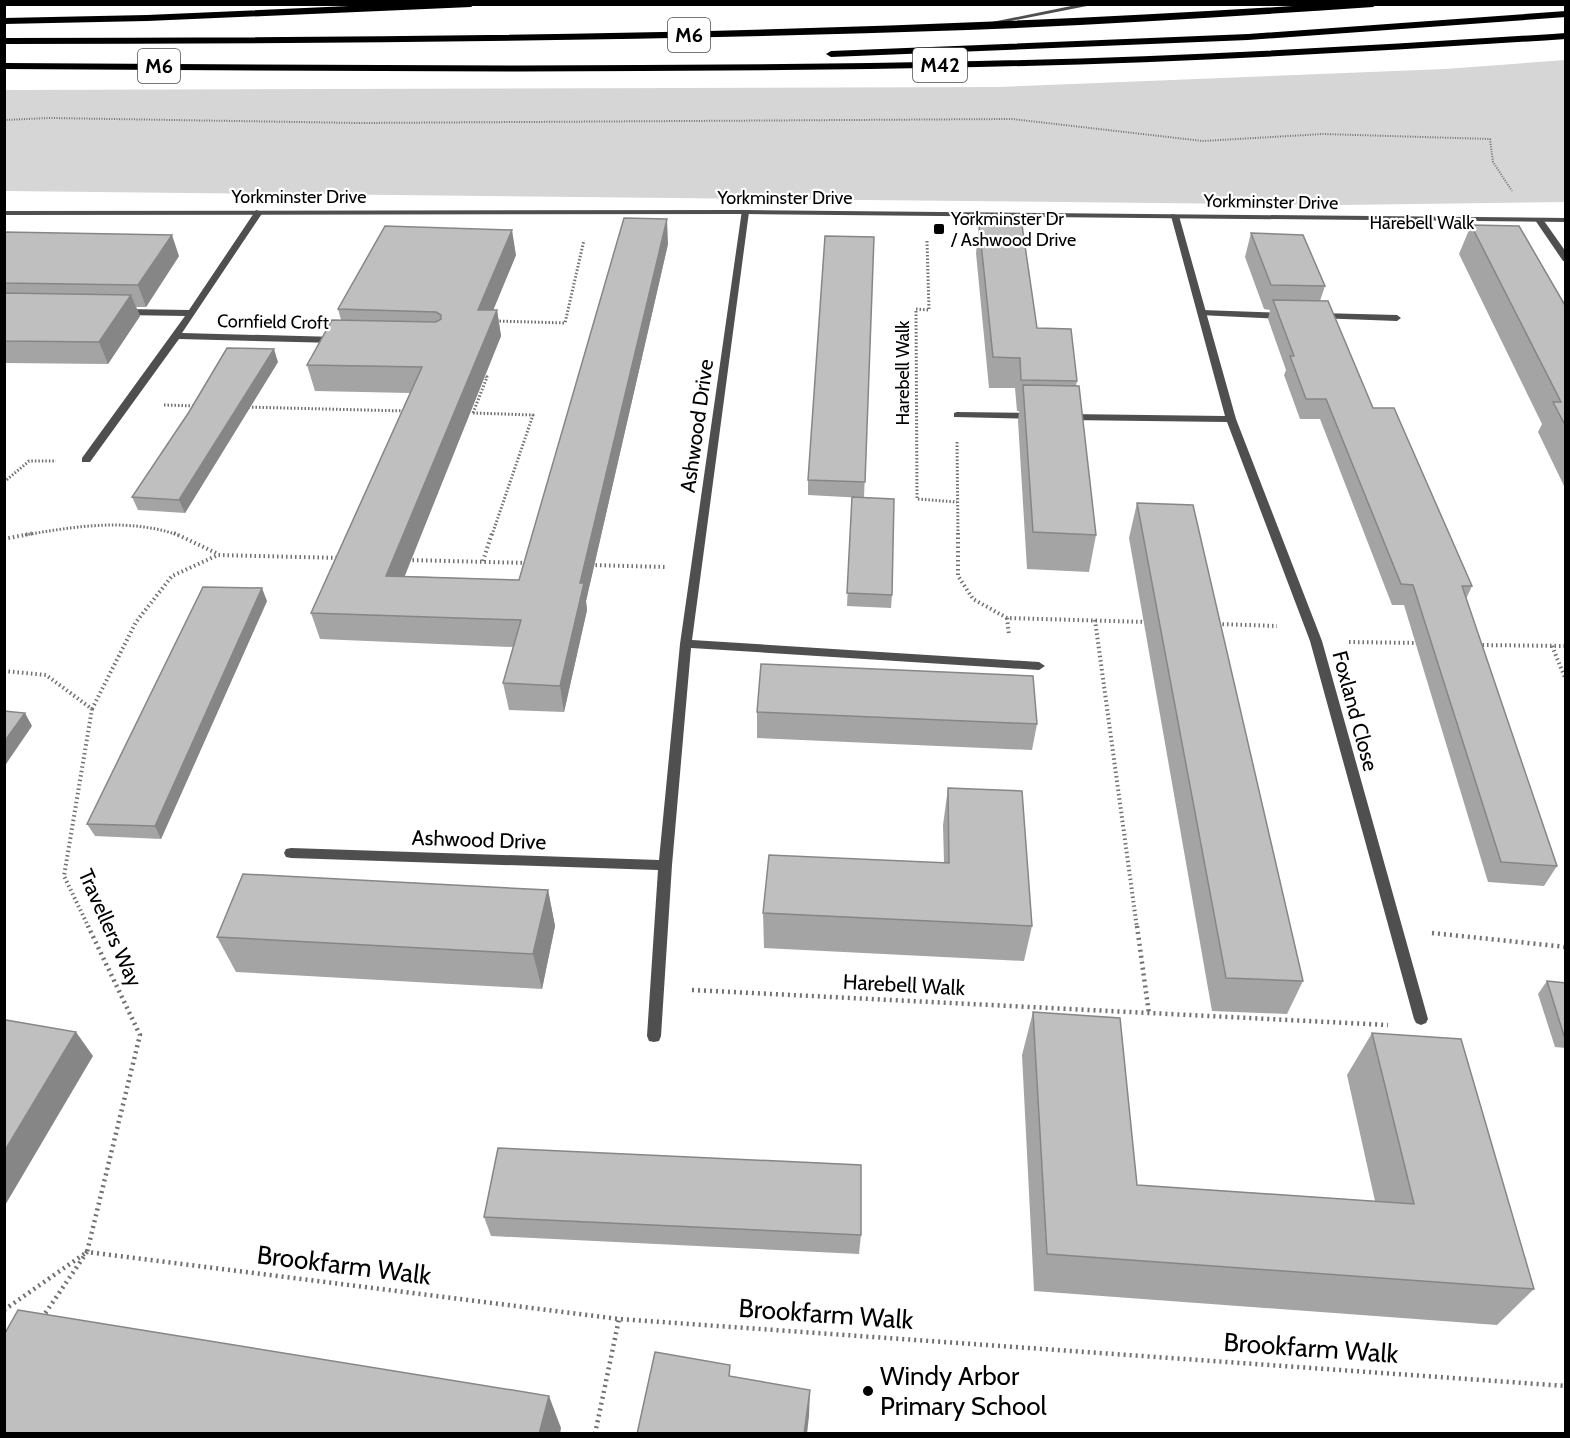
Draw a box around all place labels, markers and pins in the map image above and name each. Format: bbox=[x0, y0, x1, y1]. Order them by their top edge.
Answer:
place label: Yorkminster Dr / Ashwood Drive bbox=[950, 208, 1076, 251]
marker: Yorkminster Dr / Ashwood Drive bbox=[932, 222, 946, 236]
place label: Windy Arbor Primary School bbox=[880, 1360, 1047, 1422]
marker: Windy Arbor Primary School bbox=[861, 1384, 875, 1398]

